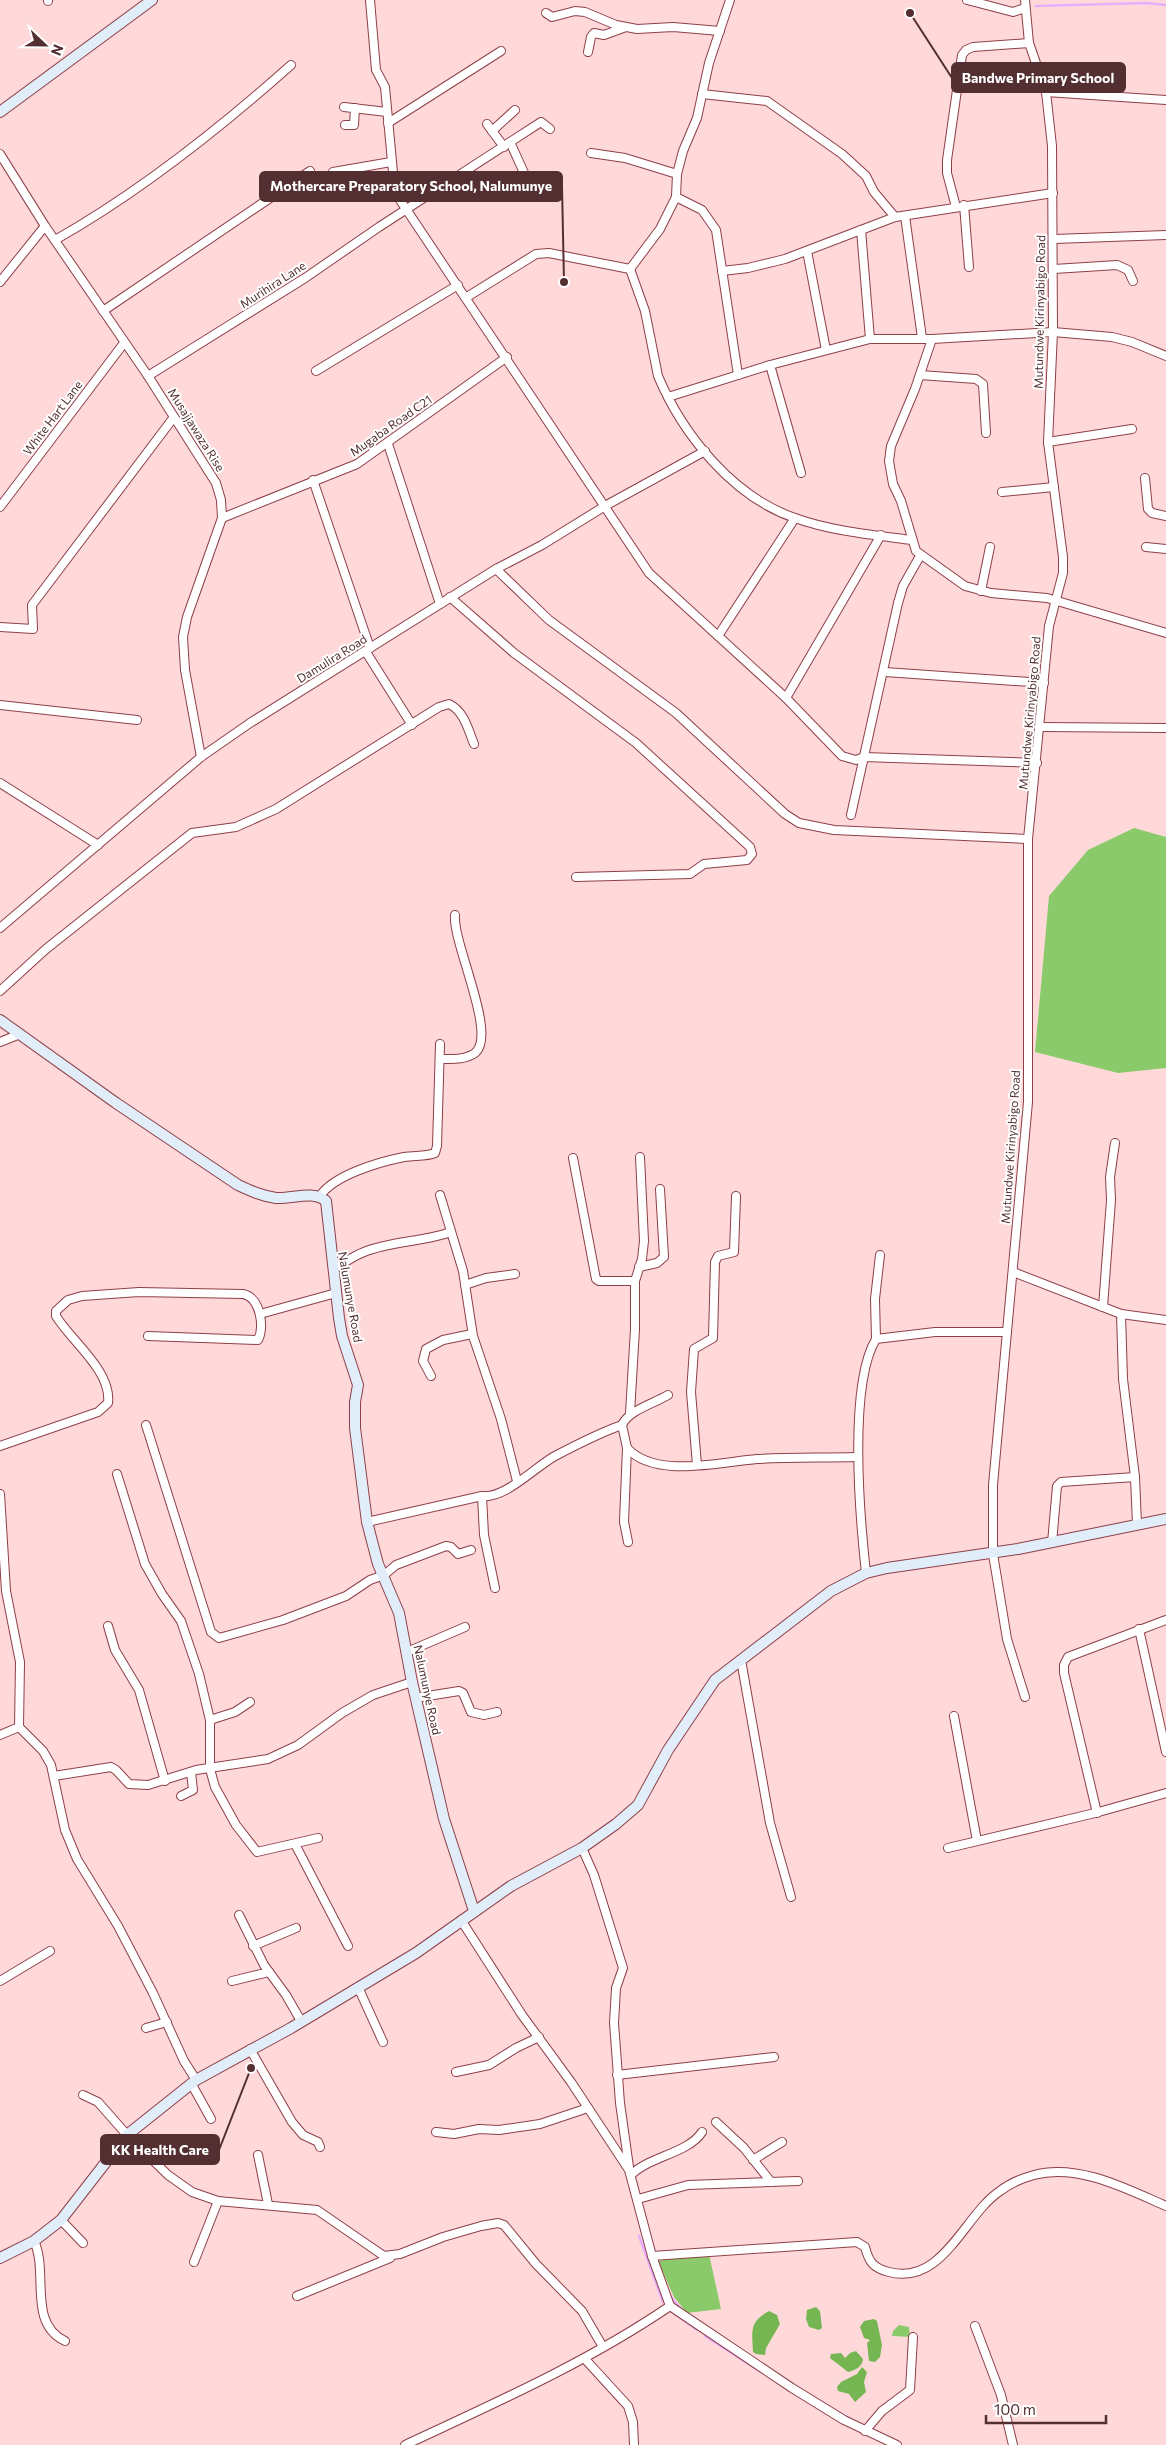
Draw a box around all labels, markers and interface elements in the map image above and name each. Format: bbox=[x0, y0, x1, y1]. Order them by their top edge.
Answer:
north arrow bbox=[20, 20, 70, 70]
text: N bbox=[48, 42, 67, 58]
callout: Bandwe Primary School bbox=[952, 63, 1125, 92]
text: Bandwe Primary School bbox=[962, 69, 1114, 86]
callout: Mothercare Preparatory School, Nalumunye bbox=[260, 172, 562, 201]
text: Mothercare Preparatory School, Nalumunye bbox=[270, 177, 552, 194]
street label: Mutundwe Kirinyabigo Road bbox=[1031, 235, 1047, 389]
street label: Murihira Lane bbox=[237, 258, 308, 311]
street label: White Hart Lane bbox=[20, 378, 85, 457]
street label: Musajjawaza Rise bbox=[166, 385, 228, 474]
street label: Mugaba Road C21 bbox=[347, 392, 434, 459]
street label: Damulira Road bbox=[294, 631, 369, 685]
street label: Mutundwe Kirinyabigo Road bbox=[1015, 636, 1043, 790]
street label: Mutundwe Kirinyabigo Road bbox=[998, 1070, 1022, 1224]
street label: Nalumunye Road bbox=[336, 1250, 366, 1343]
street label: Nalumunye Road bbox=[412, 1644, 444, 1736]
callout: KK Health Care bbox=[101, 2135, 219, 2164]
text: KK Health Care bbox=[111, 2141, 209, 2158]
scale bar bbox=[986, 2392, 1106, 2424]
text: 100 m bbox=[994, 2400, 1036, 2418]

